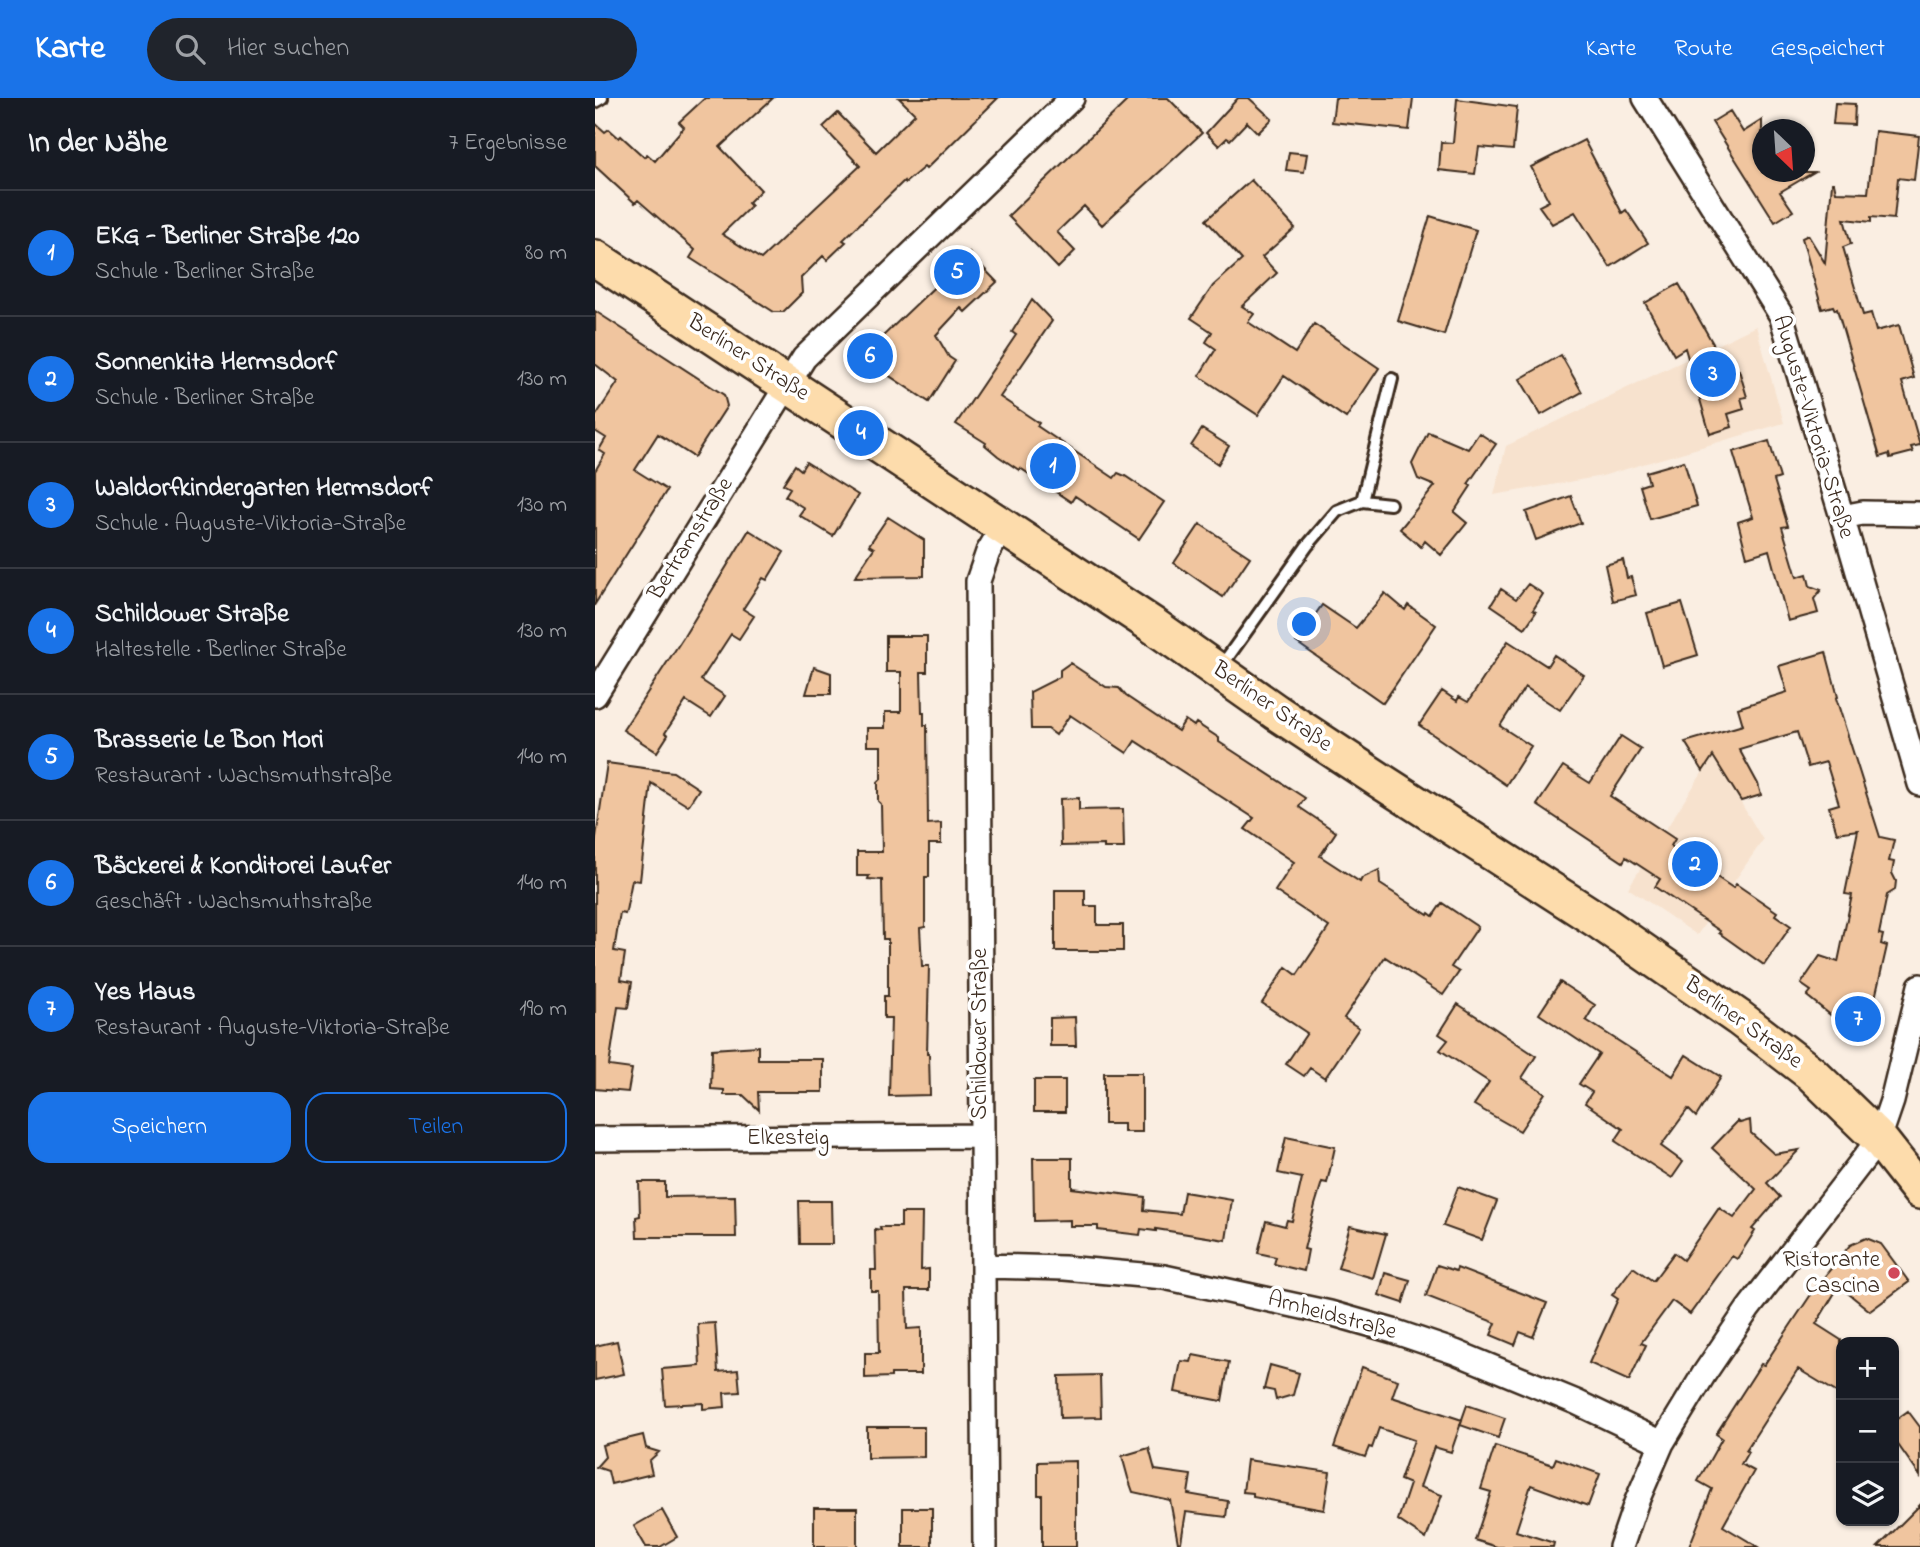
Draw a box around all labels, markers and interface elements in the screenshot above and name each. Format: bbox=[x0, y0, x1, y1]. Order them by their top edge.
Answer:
search box bbox=[147, 18, 637, 81]
text: Karte bbox=[35, 25, 105, 73]
icon: search bbox=[171, 30, 209, 68]
text: Hier suchen bbox=[227, 30, 349, 68]
text: Karte bbox=[1585, 32, 1636, 67]
text: Route bbox=[1674, 32, 1733, 67]
text: Gespeichert bbox=[1771, 32, 1885, 67]
north arrow bbox=[1752, 119, 1815, 182]
text: In der Nähe bbox=[28, 122, 168, 166]
text: 7 Ergebnisse bbox=[449, 127, 567, 160]
text: EKG - Berliner Straße 120 bbox=[95, 218, 359, 256]
text: 1 bbox=[47, 237, 55, 270]
text: 80 m bbox=[525, 237, 567, 270]
pin: 5 bbox=[934, 246, 980, 298]
text: Schule · Berliner Straße bbox=[95, 256, 314, 289]
street label: Berliner Straße bbox=[680, 306, 816, 410]
street label: Auguste-Viktoria-Straße bbox=[1762, 311, 1863, 544]
pin: 6 bbox=[847, 330, 893, 382]
text: Sonnenkita Hermsdorf bbox=[95, 344, 337, 382]
pin: 3 bbox=[1690, 348, 1736, 400]
text: 2 bbox=[45, 363, 57, 396]
text: 130 m bbox=[517, 363, 567, 396]
text: Schule · Berliner Straße bbox=[95, 382, 314, 415]
pin: 4 bbox=[838, 407, 884, 459]
pin: 1 bbox=[1030, 440, 1076, 492]
text: Waldorfkindergarten Hermsdorf bbox=[95, 470, 432, 508]
street label: Bertramstraße bbox=[640, 471, 742, 608]
text: 3 bbox=[46, 489, 56, 522]
text: 130 m bbox=[517, 489, 567, 522]
text: Schule · Auguste-Viktoria-Straße bbox=[95, 508, 406, 541]
text: Schildower Straße bbox=[95, 596, 289, 634]
your location bbox=[1287, 607, 1321, 641]
text: 4 bbox=[46, 615, 56, 648]
text: 130 m bbox=[517, 615, 567, 648]
text: Haltestelle · Berliner Straße bbox=[95, 634, 347, 667]
street label: Berliner Straße bbox=[1204, 653, 1339, 761]
text: Brasserie Le Bon Mori bbox=[95, 722, 324, 760]
text: 5 bbox=[44, 741, 58, 774]
text: 140 m bbox=[517, 741, 567, 774]
text: Restaurant · Wachsmuthstraße bbox=[95, 760, 392, 793]
pin: 2 bbox=[1672, 838, 1718, 890]
text: Bäckerei & Konditorei Laufer bbox=[95, 848, 391, 886]
text: 6 bbox=[46, 867, 56, 900]
text: 140 m bbox=[517, 867, 567, 900]
text: Geschäft · Wachsmuthstraße bbox=[95, 886, 372, 919]
street label: Schildower Straße bbox=[964, 948, 997, 1120]
street label: Berliner Straße bbox=[1676, 968, 1810, 1078]
text: Yes Haus bbox=[95, 974, 196, 1012]
text: 7 bbox=[46, 993, 56, 1026]
text: 190 m bbox=[519, 993, 567, 1026]
pin: 7 bbox=[1835, 993, 1881, 1045]
text: Restaurant · Auguste-Viktoria-Straße bbox=[95, 1012, 450, 1045]
button: Speichern bbox=[28, 1092, 291, 1163]
button: Teilen bbox=[305, 1092, 567, 1163]
street label: Elkesteig bbox=[747, 1122, 829, 1156]
place label: Ristorante Cascina bbox=[1783, 1244, 1881, 1303]
marker: Ristorante Cascina bbox=[1886, 1265, 1902, 1281]
street label: Arnheidstraße bbox=[1264, 1283, 1401, 1349]
map controls bbox=[1836, 1337, 1899, 1526]
button: + bbox=[1836, 1337, 1899, 1400]
button: − bbox=[1836, 1400, 1899, 1463]
button: layers bbox=[1836, 1463, 1899, 1526]

